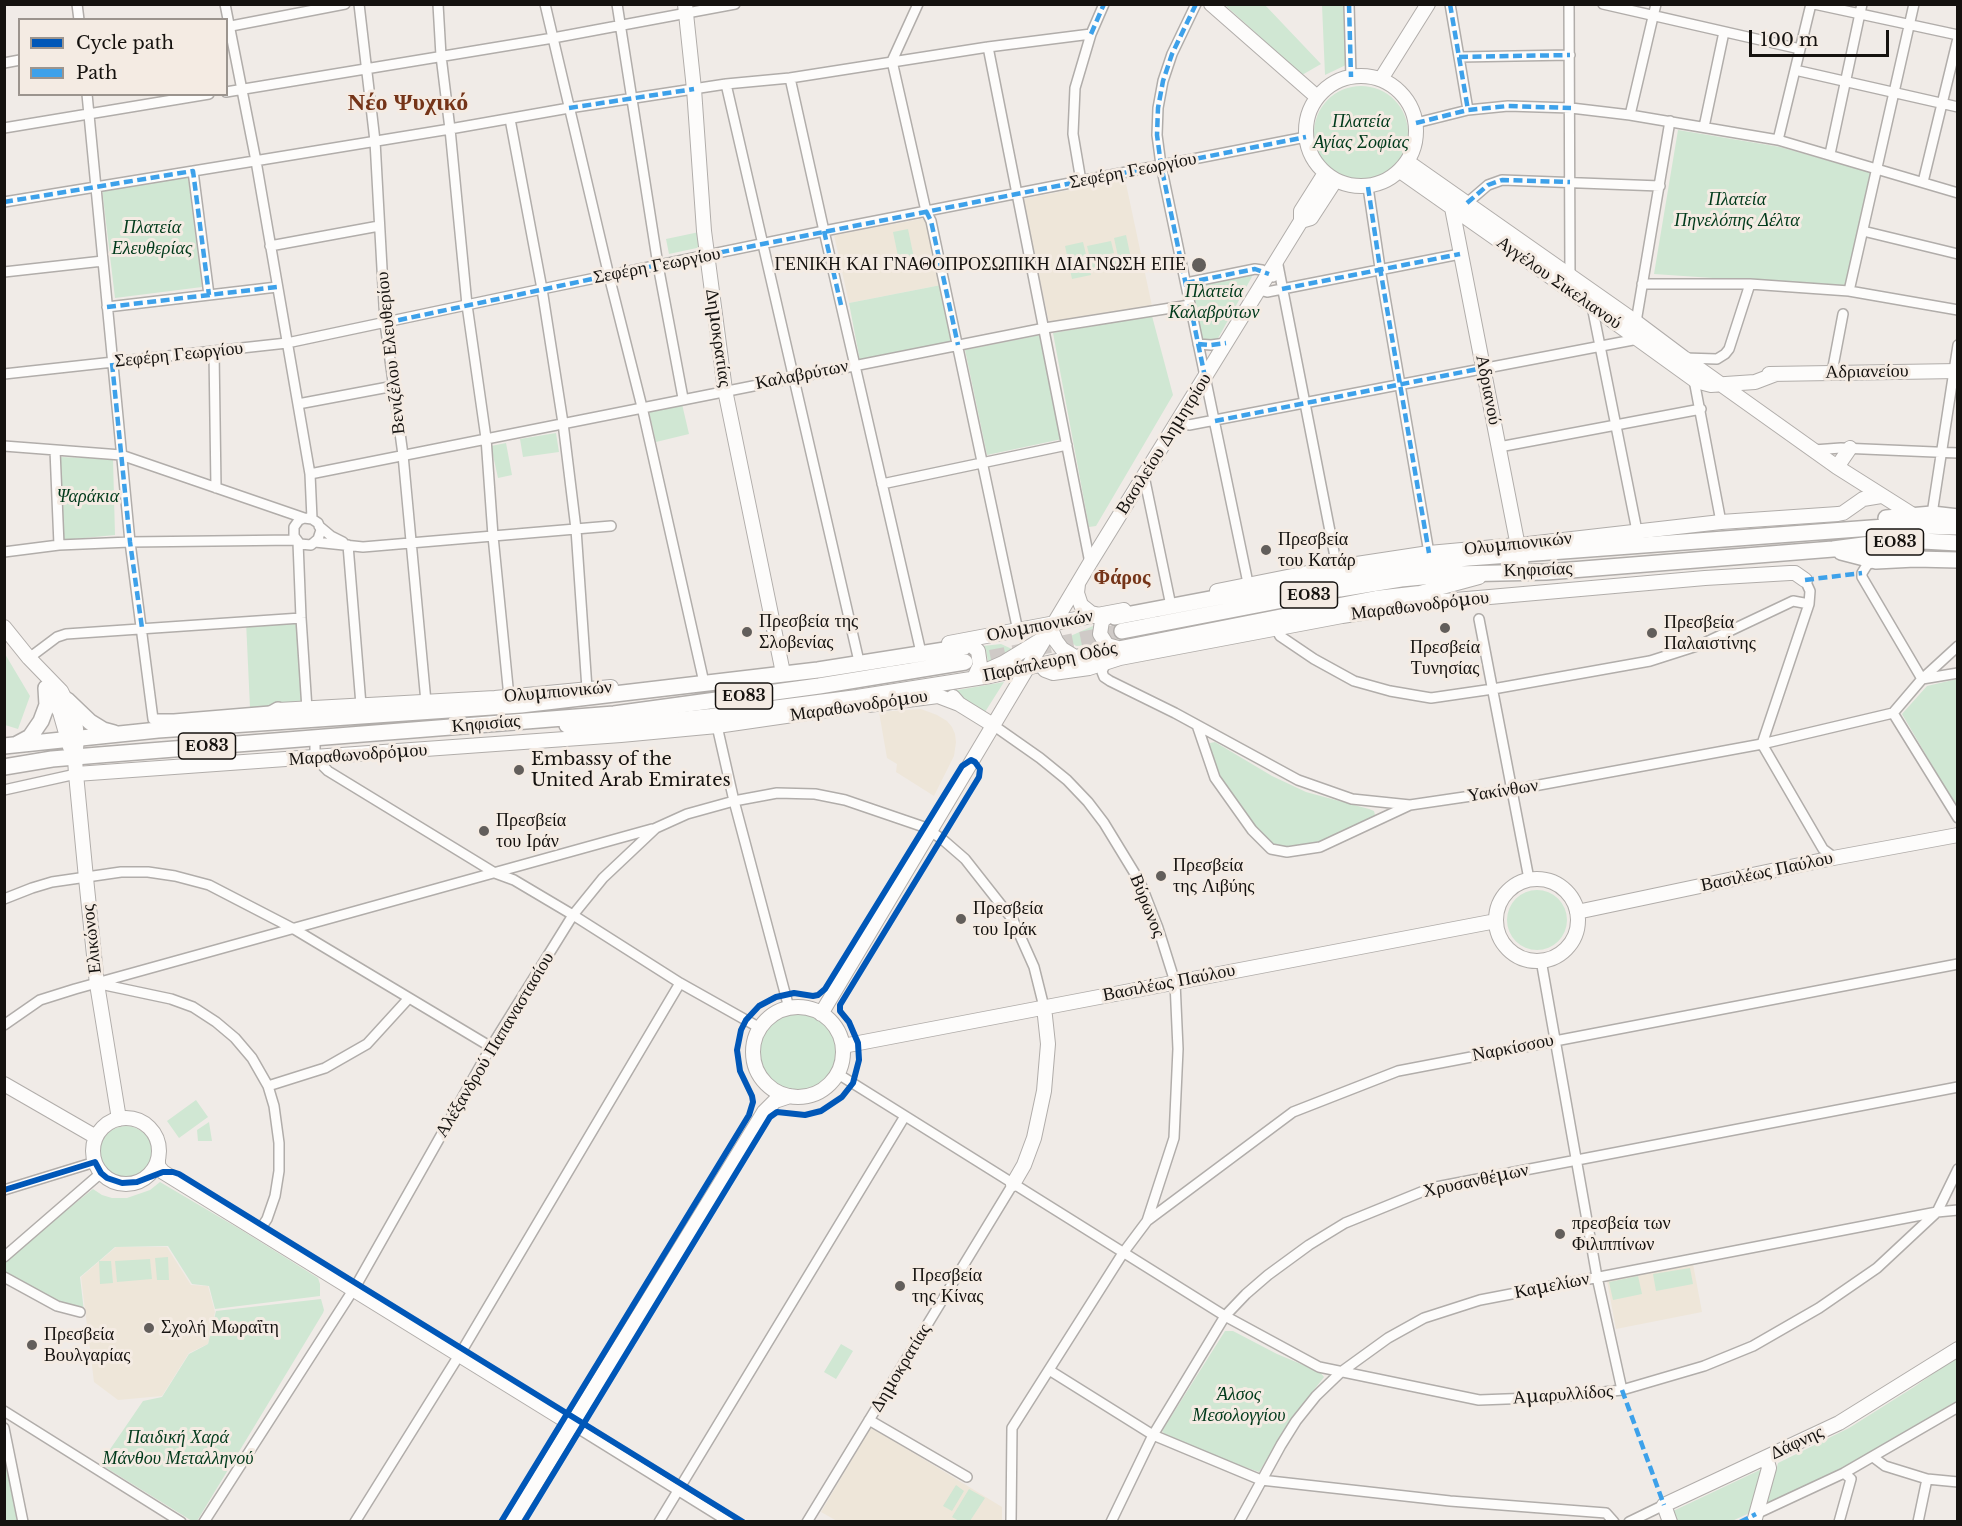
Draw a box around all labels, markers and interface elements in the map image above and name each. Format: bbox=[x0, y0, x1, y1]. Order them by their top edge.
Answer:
legend bbox=[18, 18, 228, 96]
scale bar bbox=[1752, 18, 1892, 56]
text: 100 m bbox=[1760, 29, 1818, 51]
text: Cycle path bbox=[76, 32, 174, 54]
text: Path bbox=[76, 62, 117, 84]
district label: Νέο Ψυχικό bbox=[348, 89, 468, 117]
park label: Πλατεία Αγίας Σοφίας bbox=[1313, 111, 1409, 154]
street label: Σεφέρη Γεωργίου bbox=[1068, 148, 1198, 194]
park label: Πλατεία Πηνελόπης Δέλτα bbox=[1674, 189, 1800, 232]
park label: Πλατεία Ελευθερίας bbox=[112, 217, 192, 260]
street label: Αγγέλου Σικελιανού bbox=[1492, 232, 1626, 334]
street label: Σεφέρη Γεωργίου bbox=[592, 243, 722, 289]
place label: ΓΕΝΙΚΗ ΚΑΙ ΓΝΑΘΟΠΡΟΣΩΠΙΚΗ ΔΙΑΓΝΩΣΗ ΕΠΕ bbox=[775, 254, 1186, 276]
marker: ΓΕΝΙΚΗ ΚΑΙ ΓΝΑΘΟΠΡΟΣΩΠΙΚΗ ΔΙΑΓΝΩΣΗ ΕΠΕ bbox=[1190, 256, 1208, 274]
street label: Βενιζέλου Ελευθερίου bbox=[372, 271, 410, 435]
park label: Πλατεία Καλαβρύτων bbox=[1168, 281, 1260, 324]
street label: Δημοκρατίας bbox=[700, 287, 736, 389]
street label: Σεφέρη Γεωργίου bbox=[114, 338, 244, 372]
street label: Αδριανού bbox=[1471, 353, 1505, 427]
street label: Καλαβρύτων bbox=[754, 355, 850, 395]
street label: Αδριανείου bbox=[1825, 360, 1909, 384]
street label: Βασιλείου Δημητρίου bbox=[1112, 369, 1216, 519]
park label: Ψαράκια bbox=[57, 486, 119, 508]
street label: Ολυμπιονικών bbox=[1463, 528, 1573, 560]
place label: Πρεσβεία του Κατάρ bbox=[1278, 529, 1356, 572]
road number: ΕΟ83 bbox=[1866, 529, 1924, 555]
marker: Πρεσβεία του Κατάρ bbox=[1259, 543, 1273, 557]
street label: Κηφισίας bbox=[1503, 558, 1573, 582]
district label: Φάρος bbox=[1094, 566, 1150, 590]
road number: ΕΟ83 bbox=[1280, 582, 1338, 608]
street label: Μαραθωνοδρόμου bbox=[1350, 587, 1490, 625]
street label: Ολυμπιονικών bbox=[985, 605, 1095, 647]
place label: Πρεσβεία της Σλοβενίας bbox=[759, 611, 858, 654]
place label: Πρεσβεία Παλαιστίνης bbox=[1664, 612, 1756, 654]
marker: Πρεσβεία Τυνησίας bbox=[1438, 621, 1452, 635]
marker: Πρεσβεία της Σλοβενίας bbox=[740, 625, 754, 639]
marker: Πρεσβεία Παλαιστίνης bbox=[1645, 626, 1659, 640]
street label: Παράπλευρη Οδός bbox=[981, 637, 1119, 687]
place label: Πρεσβεία Τυνησίας bbox=[1410, 637, 1480, 680]
street label: Ολυμπιονικών bbox=[503, 677, 613, 707]
road number: ΕΟ83 bbox=[716, 683, 772, 709]
street label: Μαραθωνοδρόμου bbox=[789, 686, 929, 726]
street label: Κηφισίας bbox=[451, 710, 521, 738]
road number: ΕΟ83 bbox=[178, 733, 236, 759]
street label: Μαραθωνοδρόμου bbox=[288, 739, 428, 771]
place label: Embassy of the United Arab Emirates bbox=[531, 749, 731, 792]
marker: Embassy of the United Arab Emirates bbox=[512, 763, 526, 777]
street label: Υακίνθων bbox=[1466, 775, 1540, 807]
place label: Πρεσβεία του Ιράν bbox=[496, 810, 566, 852]
marker: Πρεσβεία του Ιράν bbox=[477, 824, 491, 838]
street label: Βασιλέως Παύλου bbox=[1699, 847, 1835, 897]
place label: Πρεσβεία της Λιβύης bbox=[1173, 855, 1254, 898]
marker: Πρεσβεία της Λιβύης bbox=[1154, 869, 1168, 883]
street label: Βύρωνος bbox=[1125, 871, 1169, 941]
place label: Πρεσβεία του Ιράκ bbox=[973, 898, 1043, 940]
street label: Ελικώνος bbox=[78, 903, 106, 975]
marker: Πρεσβεία του Ιράκ bbox=[954, 912, 968, 926]
street label: Αλέξανδρού Παπαναστασίου bbox=[431, 949, 559, 1141]
street label: Βασιλέως Παύλου bbox=[1101, 960, 1237, 1006]
street label: Ναρκίσσου bbox=[1470, 1030, 1556, 1066]
street label: Χρυσανθέμων bbox=[1421, 1159, 1531, 1203]
place label: πρεσβεία των Φιλιππίνων bbox=[1572, 1213, 1671, 1256]
marker: πρεσβεία των Φιλιππίνων bbox=[1553, 1227, 1567, 1241]
place label: Πρεσβεία της Κίνας bbox=[912, 1265, 983, 1308]
street label: Καμελίων bbox=[1513, 1268, 1591, 1304]
marker: Πρεσβεία της Κίνας bbox=[893, 1279, 907, 1293]
place label: Σχολή Μωραΐτη bbox=[161, 1317, 279, 1339]
street label: Δημοκρατίας bbox=[866, 1320, 936, 1416]
marker: Σχολή Μωραΐτη bbox=[142, 1321, 156, 1335]
place label: Πρεσβεία Βουλγαρίας bbox=[44, 1324, 130, 1366]
marker: Πρεσβεία Βουλγαρίας bbox=[25, 1338, 39, 1352]
street label: Αμαρυλλίδος bbox=[1512, 1381, 1614, 1409]
park label: Άλσος Μεσολογγίου bbox=[1192, 1384, 1286, 1426]
street label: Δάφνης bbox=[1767, 1421, 1827, 1465]
park label: Παιδική Χαρά Μάνθου Μεταλληνού bbox=[102, 1427, 254, 1470]

